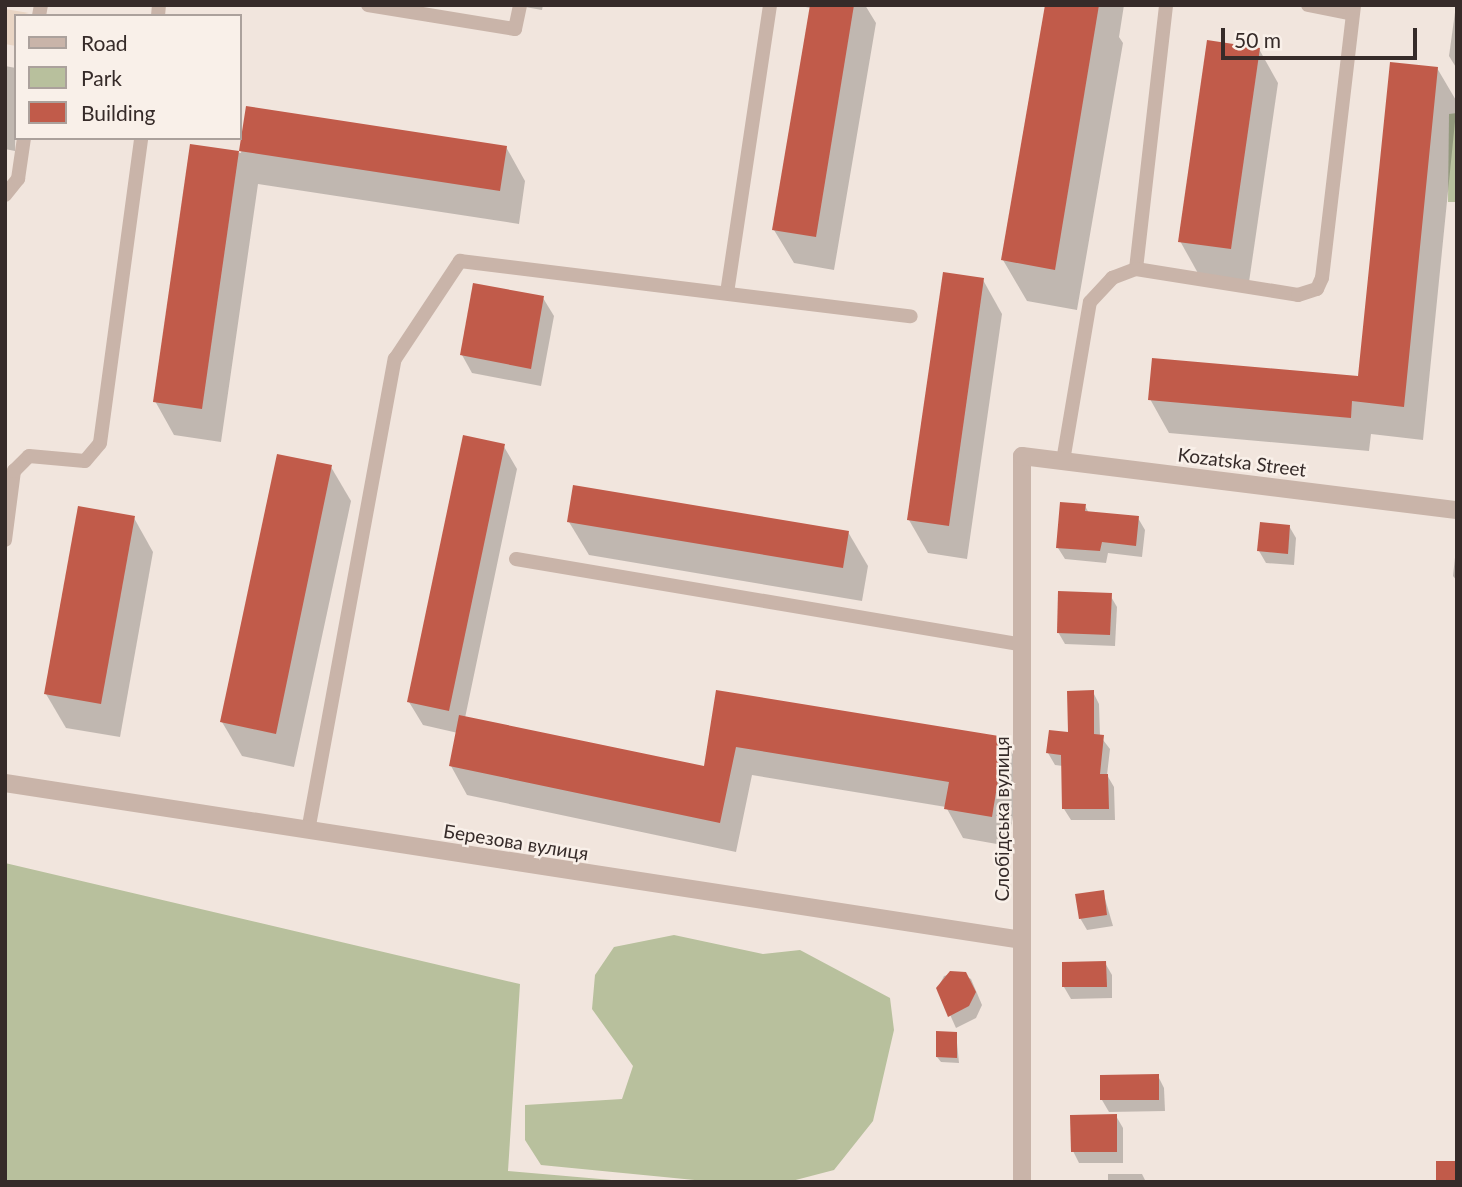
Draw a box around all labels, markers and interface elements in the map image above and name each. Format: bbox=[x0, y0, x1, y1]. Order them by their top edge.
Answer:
legend bbox=[14, 14, 242, 140]
scale bar bbox=[1224, 14, 1420, 58]
text: 50 m bbox=[1234, 27, 1281, 52]
text: Road bbox=[81, 30, 128, 55]
text: Park bbox=[81, 65, 122, 90]
text: Building bbox=[81, 100, 156, 125]
street label: Kozatska Street bbox=[1176, 443, 1308, 481]
street label: Слобідська вулиця bbox=[991, 736, 1013, 902]
street label: Березова вулиця bbox=[442, 819, 590, 865]

